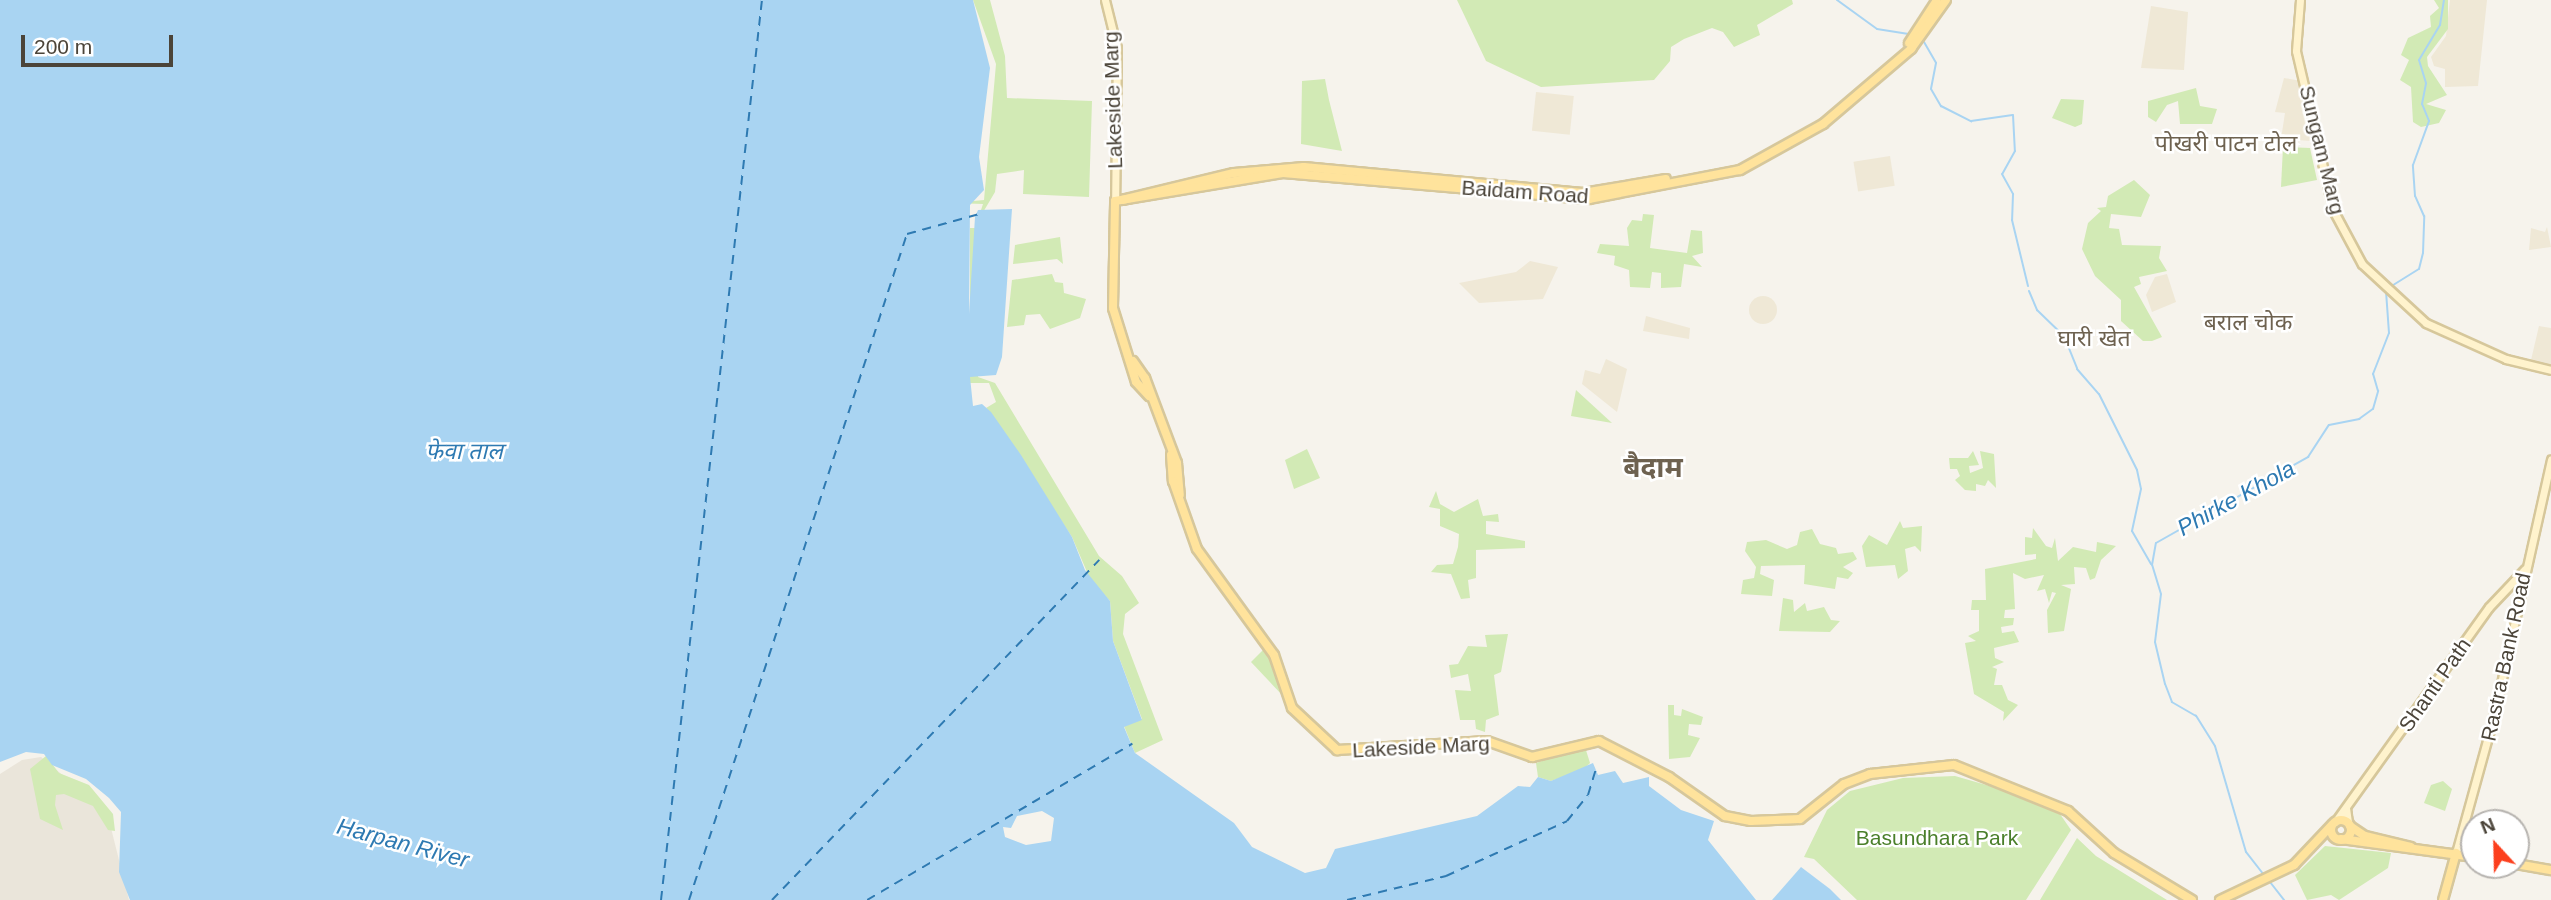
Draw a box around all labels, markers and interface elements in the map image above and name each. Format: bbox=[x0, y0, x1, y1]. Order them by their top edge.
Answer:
scale bar bbox=[24, 21, 177, 65]
street label: Lakeside Marg bbox=[1098, 31, 1128, 169]
text: 200 m bbox=[34, 35, 92, 58]
street label: Sungam Marg bbox=[2294, 83, 2350, 217]
district label: पोखरी पाटन टोल bbox=[2155, 129, 2297, 157]
street label: Baidam Road bbox=[1461, 175, 1589, 209]
district label: बराल चोक bbox=[2204, 308, 2292, 336]
district label: घारी खेत bbox=[2057, 324, 2131, 352]
water label: फेवा ताल bbox=[425, 437, 503, 465]
district label: बैदाम bbox=[1623, 451, 1683, 485]
water label: Phirke Khola bbox=[2172, 454, 2300, 542]
street label: Rastra Bank Road bbox=[2476, 570, 2536, 744]
street label: Shanti Path bbox=[2394, 633, 2476, 737]
street label: Lakeside Marg bbox=[1352, 731, 1490, 763]
north arrow bbox=[2460, 809, 2530, 879]
water label: Harpan River bbox=[334, 812, 472, 874]
text: N bbox=[2477, 814, 2498, 838]
park label: Basundhara Park bbox=[1856, 825, 2018, 851]

